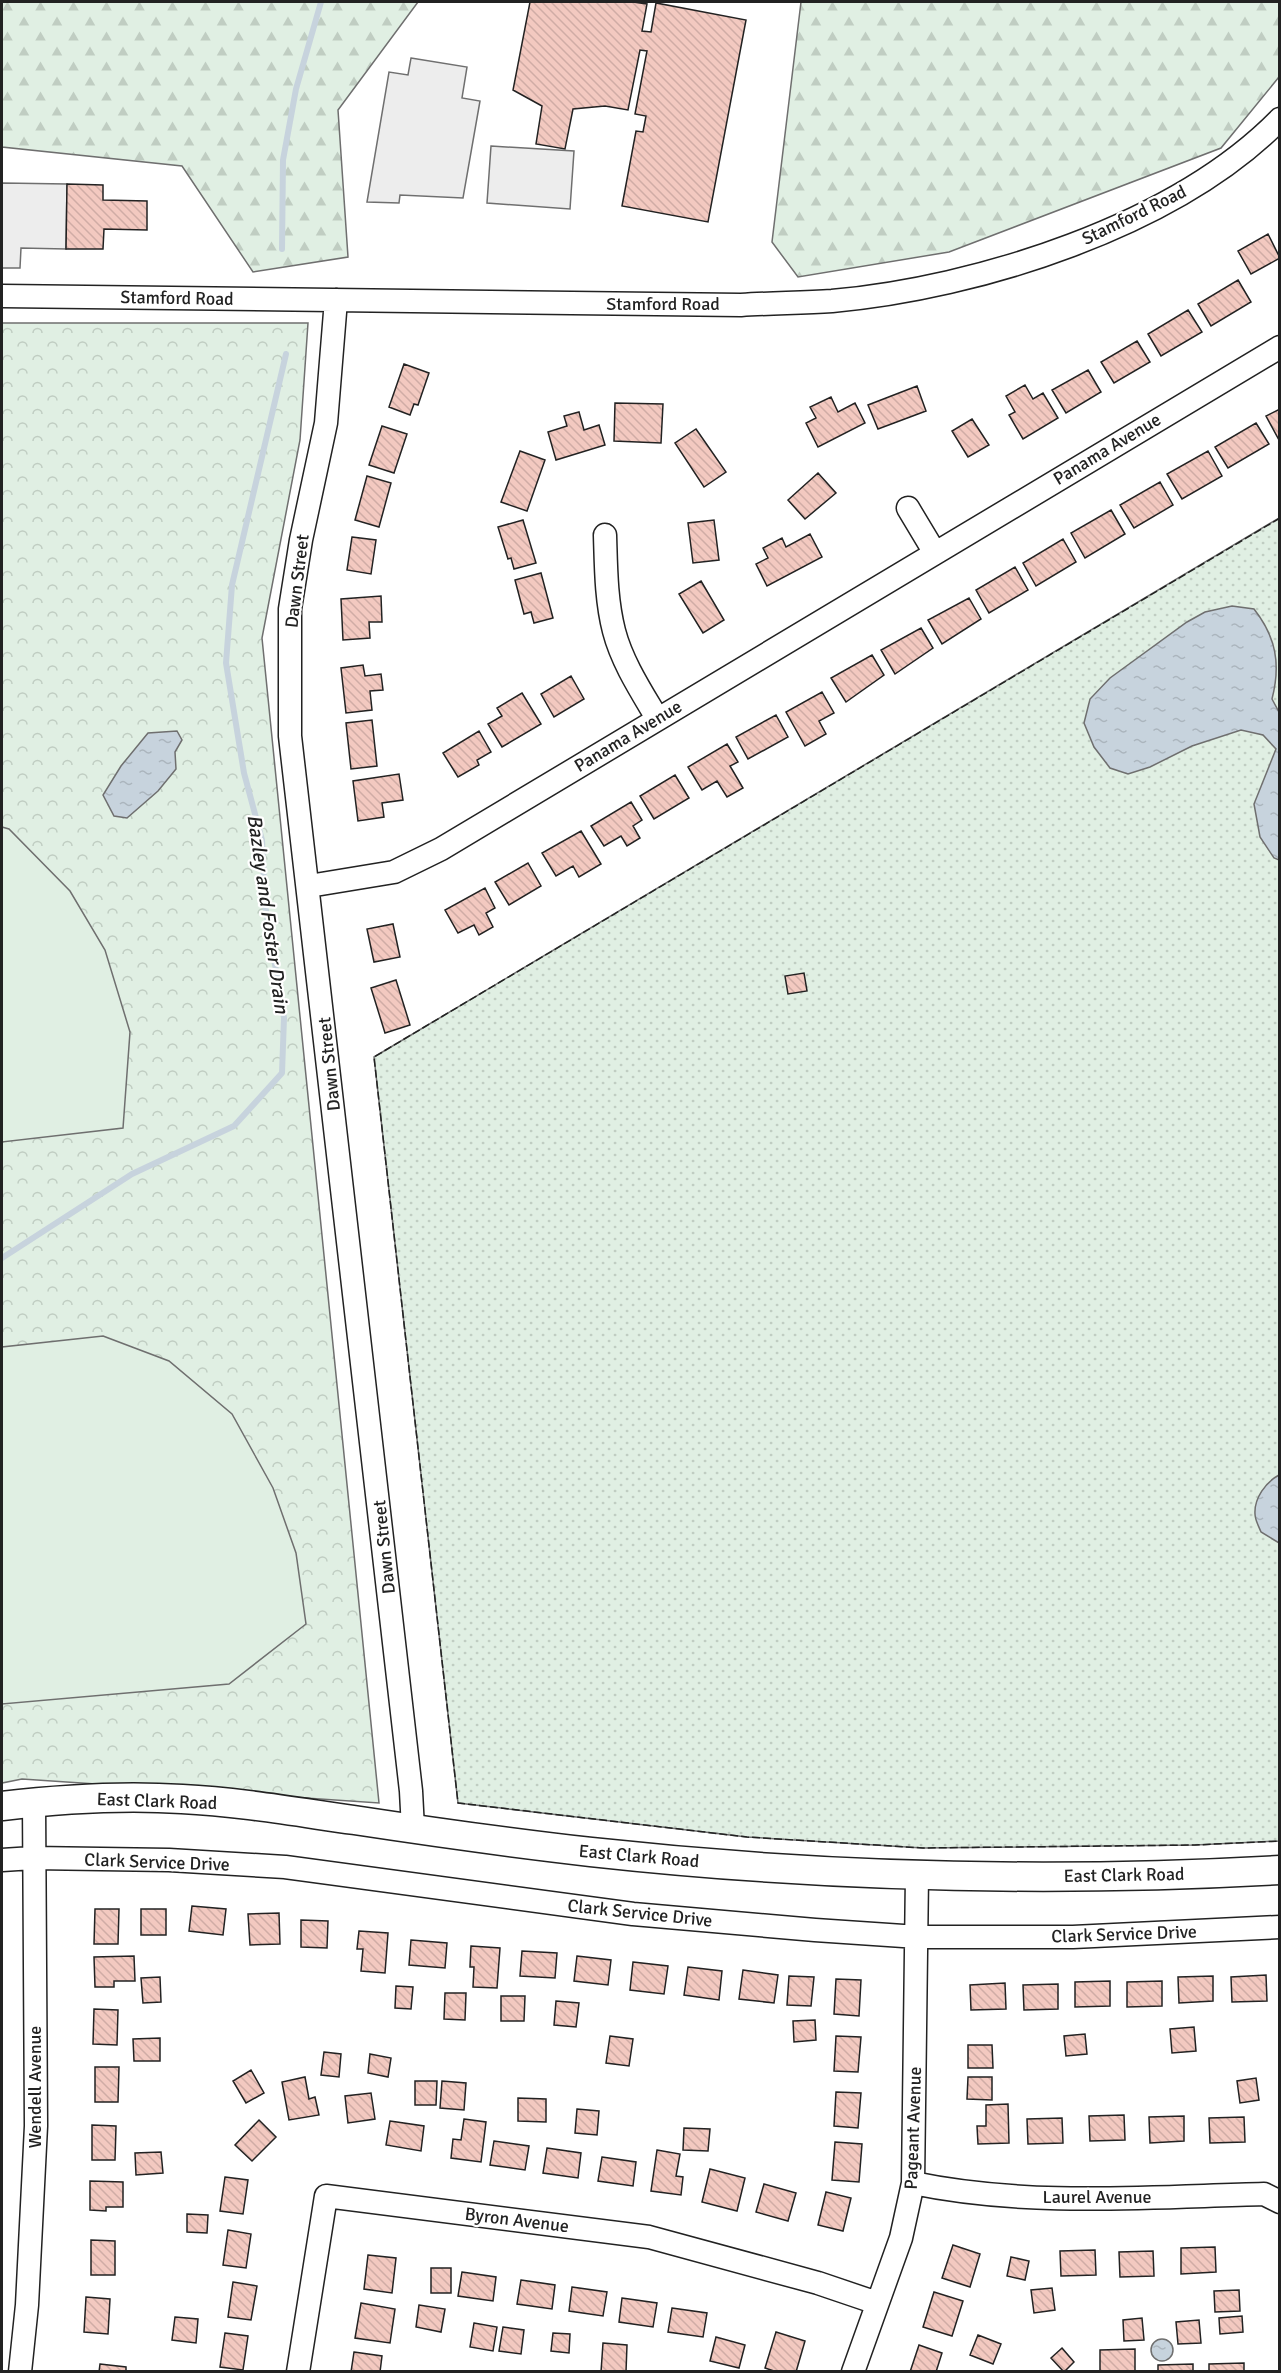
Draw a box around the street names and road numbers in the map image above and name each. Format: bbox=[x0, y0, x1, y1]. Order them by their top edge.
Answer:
street label: Stamford Road bbox=[1078, 180, 1190, 250]
street label: Stamford Road bbox=[120, 286, 234, 310]
street label: Stamford Road bbox=[606, 293, 720, 315]
street label: Panama Avenue bbox=[1049, 408, 1165, 490]
street label: Dawn Street bbox=[280, 533, 314, 629]
street label: Panama Avenue bbox=[570, 695, 686, 777]
street label: Dawn Street bbox=[313, 1016, 345, 1112]
street label: Dawn Street bbox=[368, 1499, 400, 1595]
street label: East Clark Road bbox=[96, 1788, 218, 1814]
street label: East Clark Road bbox=[578, 1840, 700, 1872]
street label: Clark Service Drive bbox=[84, 1848, 230, 1876]
street label: East Clark Road bbox=[1063, 1863, 1185, 1887]
street label: Clark Service Drive bbox=[566, 1894, 714, 1932]
street label: Clark Service Drive bbox=[1051, 1920, 1197, 1948]
street label: Wendell Avenue bbox=[24, 2026, 46, 2148]
street label: Pageant Avenue bbox=[900, 2066, 926, 2190]
street label: Laurel Avenue bbox=[1042, 2186, 1152, 2208]
street label: Byron Avenue bbox=[464, 2203, 570, 2237]

